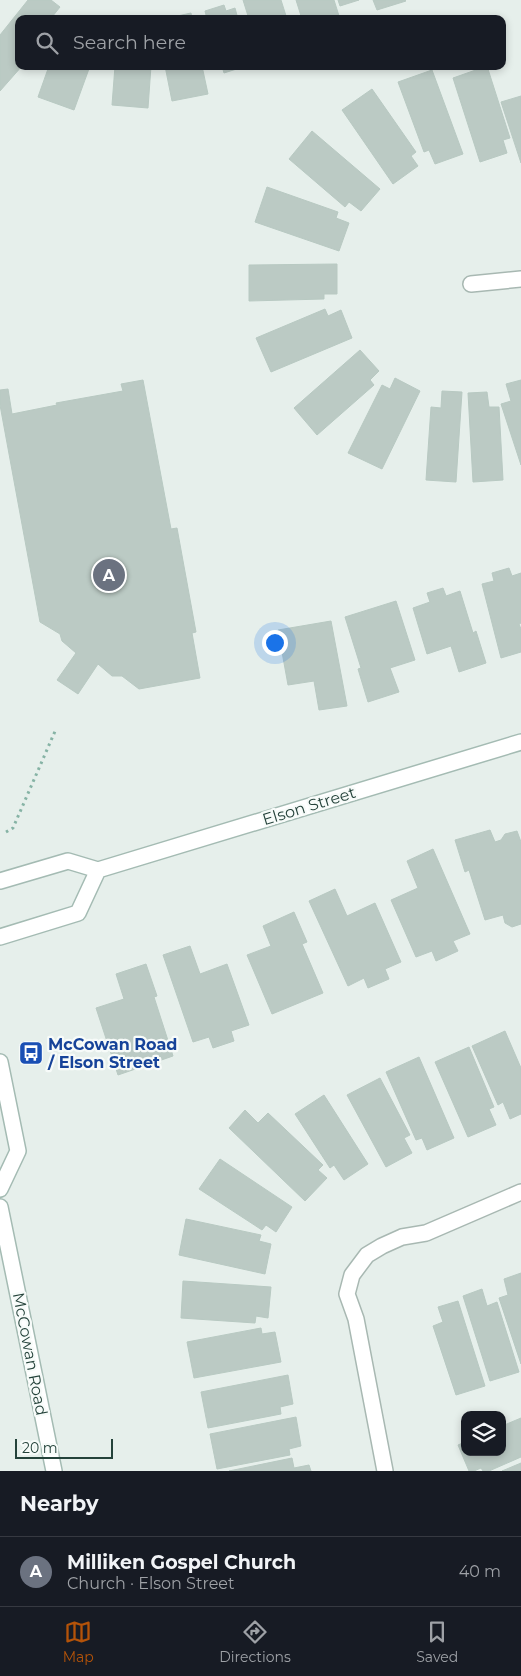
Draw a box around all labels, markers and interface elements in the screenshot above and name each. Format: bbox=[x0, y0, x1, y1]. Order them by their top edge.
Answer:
search box bbox=[15, 15, 506, 70]
icon: search bbox=[33, 29, 61, 57]
text: Search here bbox=[73, 31, 186, 54]
pin: A bbox=[93, 556, 125, 594]
your location bbox=[262, 630, 288, 656]
street label: Elson Street bbox=[260, 783, 358, 829]
place label: McCowan Road / Elson Street bbox=[47, 1035, 177, 1072]
bus stop icon: McCowan Road / Elson Street bbox=[18, 1040, 44, 1066]
street label: McCowan Road bbox=[9, 1291, 51, 1417]
map controls bbox=[461, 1411, 506, 1456]
button: layers bbox=[461, 1411, 506, 1456]
scale bar bbox=[15, 1436, 112, 1459]
text: 20 m bbox=[22, 1439, 58, 1457]
text: Nearby bbox=[20, 1491, 99, 1516]
text: Milliken Gospel Church bbox=[67, 1551, 296, 1574]
text: A bbox=[30, 1562, 42, 1581]
text: 40 m bbox=[459, 1562, 501, 1581]
text: Church · Elson Street bbox=[67, 1574, 234, 1593]
tab: Map bbox=[63, 1618, 94, 1666]
tab: Directions bbox=[219, 1618, 291, 1666]
tab: Saved bbox=[416, 1618, 458, 1666]

